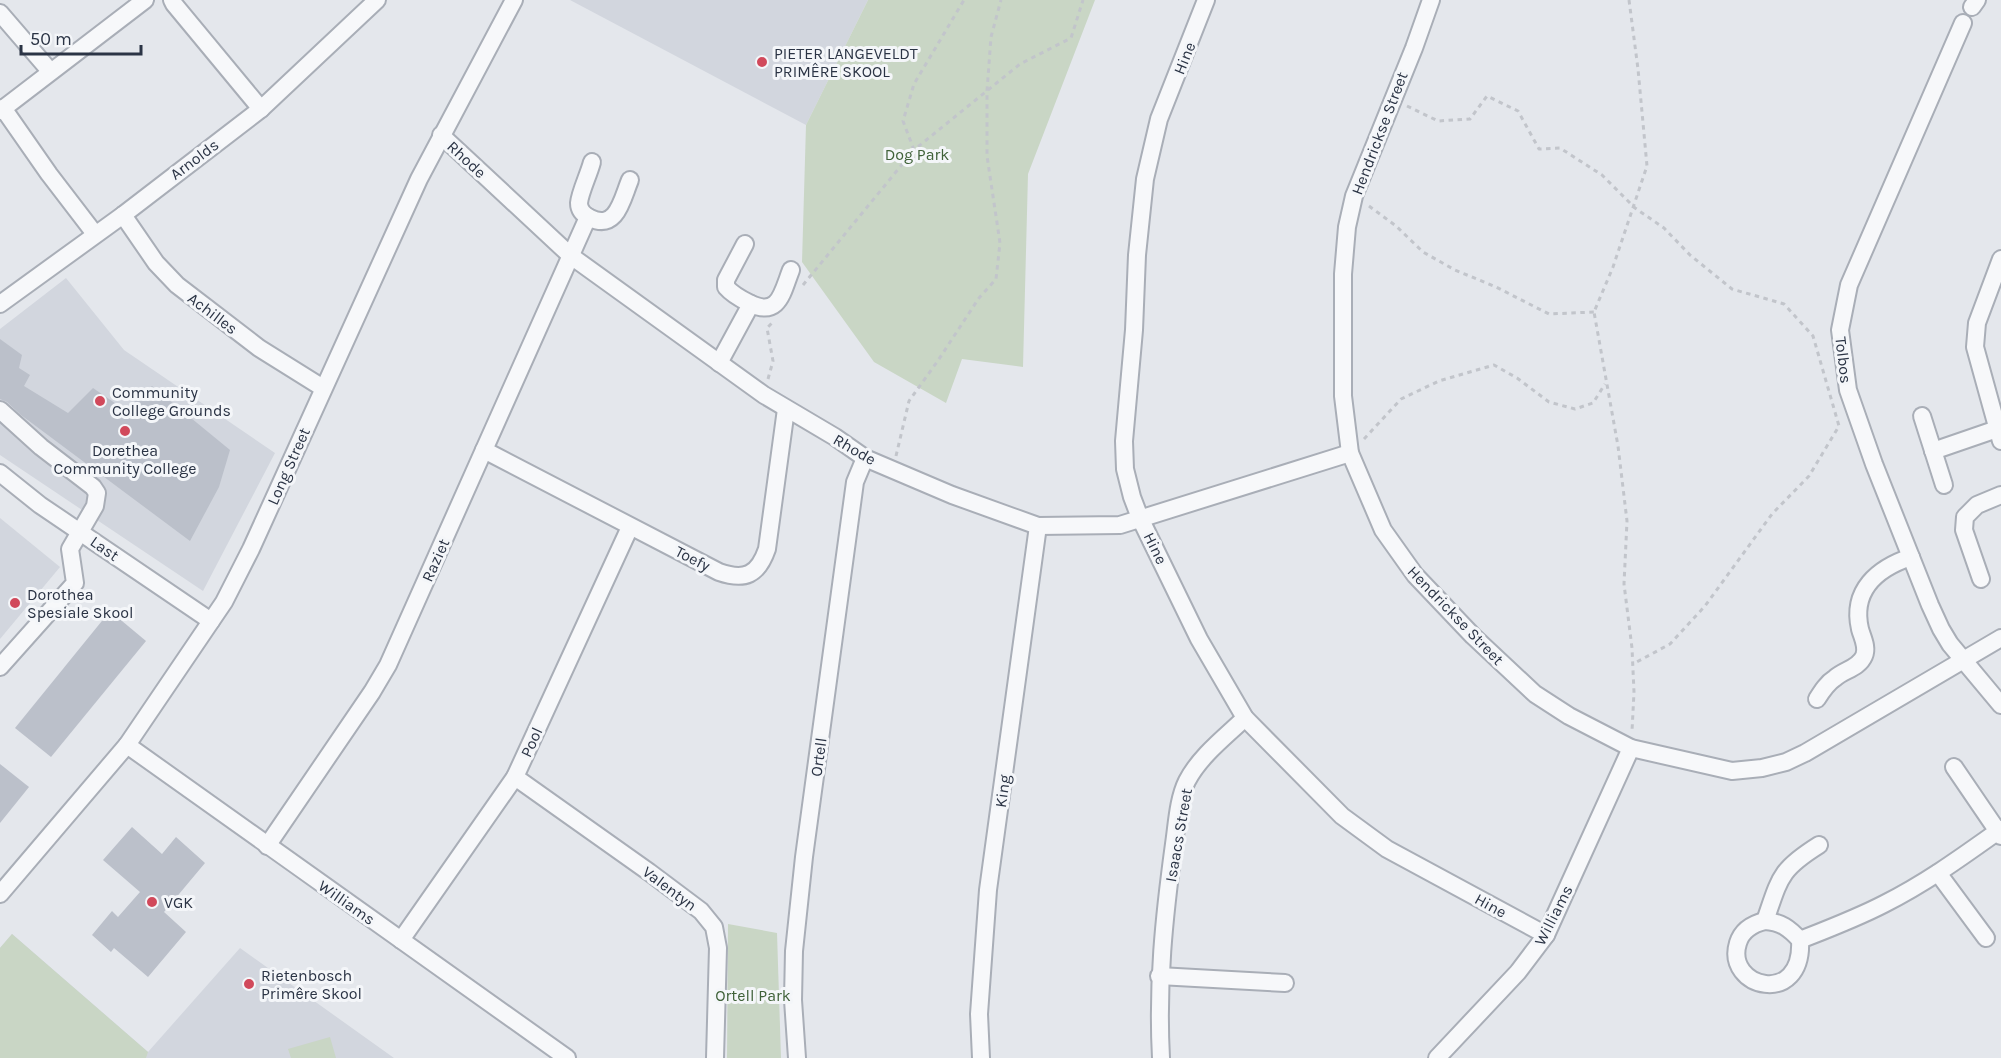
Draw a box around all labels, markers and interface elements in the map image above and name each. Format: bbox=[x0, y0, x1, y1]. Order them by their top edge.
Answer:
scale bar bbox=[21, 18, 141, 56]
text: 50 m bbox=[30, 28, 72, 50]
street label: Hine bbox=[1169, 39, 1200, 77]
place label: PIETER LANGEVELDT PRIMÊRE SKOOL bbox=[774, 44, 918, 81]
marker: PIETER LANGEVELDT PRIMÊRE SKOOL bbox=[755, 55, 769, 69]
street label: Hendrickse Street bbox=[1347, 69, 1412, 197]
street label: Arnolds bbox=[166, 135, 222, 184]
street label: Rhode bbox=[443, 137, 490, 182]
park label: Dog Park bbox=[885, 145, 949, 164]
street label: Achilles bbox=[184, 289, 241, 338]
street label: Tolbos bbox=[1831, 336, 1856, 384]
place label: Community College Grounds bbox=[112, 383, 231, 420]
marker: Community College Grounds bbox=[93, 394, 107, 408]
marker: Dorethea Community College bbox=[118, 424, 132, 438]
street label: Long Street bbox=[263, 425, 314, 508]
street label: Rhode bbox=[830, 430, 879, 469]
place label: Dorethea Community College bbox=[54, 441, 196, 478]
street label: Hine bbox=[1140, 529, 1171, 567]
street label: Last bbox=[87, 532, 123, 565]
street label: Raziet bbox=[418, 536, 453, 585]
street label: Toefy bbox=[672, 542, 714, 575]
street label: Hendrickse Street bbox=[1404, 562, 1508, 669]
place label: Dorothea Spesiale Skool bbox=[27, 585, 133, 622]
marker: Dorothea Spesiale Skool bbox=[8, 596, 22, 610]
street label: Pool bbox=[516, 724, 547, 760]
street label: Ortell bbox=[806, 736, 831, 778]
street label: King bbox=[991, 773, 1014, 809]
street label: Isaacs Street bbox=[1161, 787, 1196, 883]
street label: Valentyn bbox=[639, 862, 700, 915]
street label: Williams bbox=[315, 876, 379, 929]
street label: Williams bbox=[1530, 882, 1577, 948]
street label: Hine bbox=[1472, 889, 1510, 922]
place label: VGK bbox=[164, 893, 193, 912]
marker: VGK bbox=[145, 895, 159, 909]
place label: Rietenbosch Primêre Skool bbox=[261, 966, 362, 1003]
marker: Rietenbosch Primêre Skool bbox=[242, 977, 256, 991]
park label: Ortell Park bbox=[715, 986, 791, 1005]

